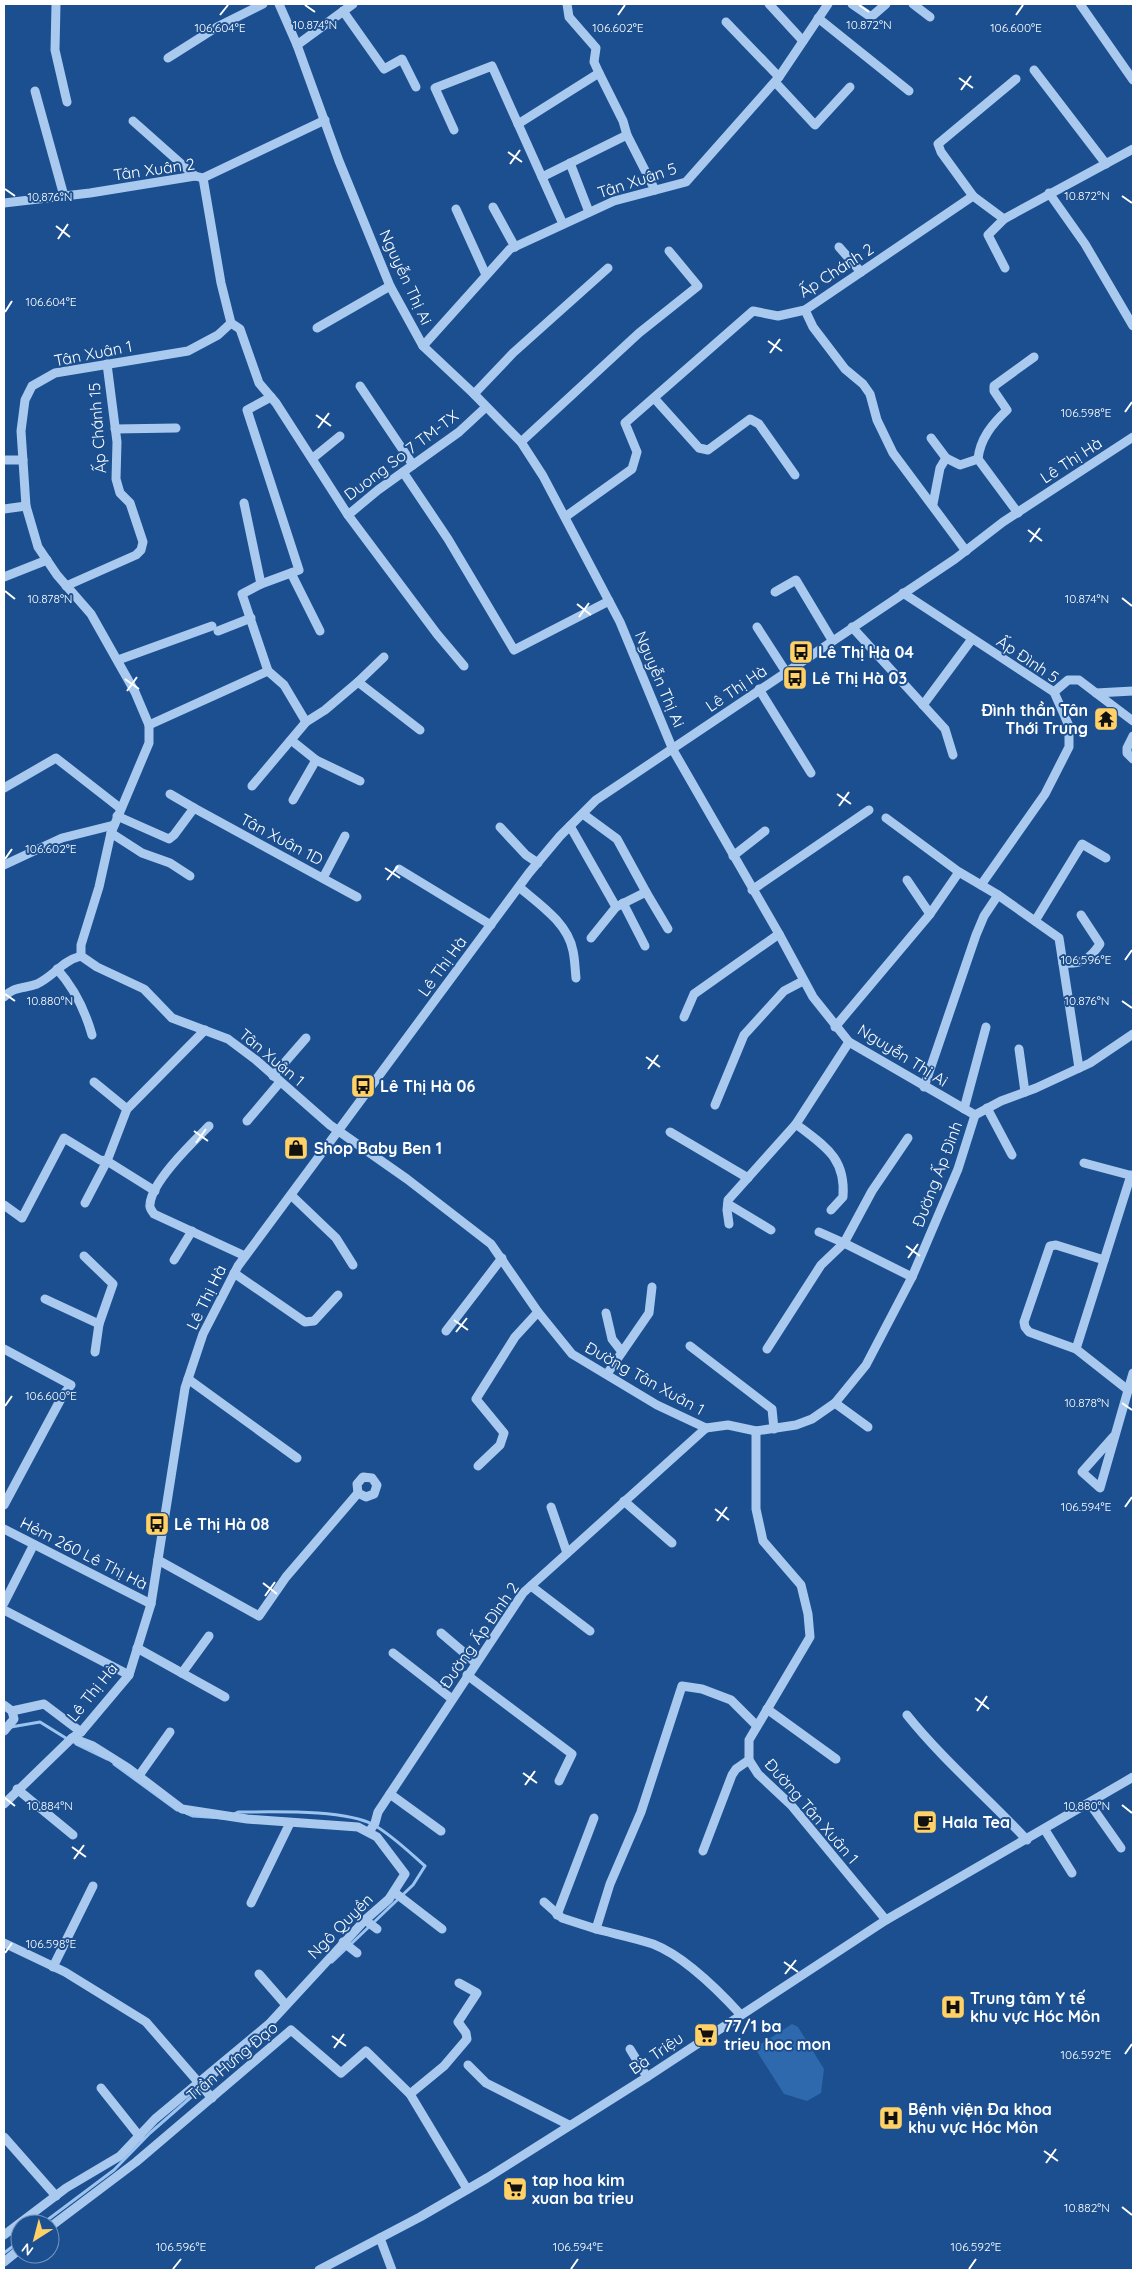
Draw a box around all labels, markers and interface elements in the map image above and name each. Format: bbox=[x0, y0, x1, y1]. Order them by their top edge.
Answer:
text: 10.874°N bbox=[293, 17, 337, 32]
text: 10.872°N bbox=[846, 17, 892, 32]
text: 106.604°E bbox=[195, 20, 246, 35]
text: 106.602°E bbox=[592, 20, 644, 35]
text: 106.600°E bbox=[990, 20, 1042, 35]
street label: Tân Xuân 2 bbox=[112, 153, 196, 185]
street label: Tân Xuân 5 bbox=[595, 158, 679, 202]
text: 10.872°N bbox=[1064, 188, 1110, 203]
text: 10.876°N bbox=[28, 189, 72, 204]
street label: Nguyễn Thị Ai bbox=[375, 226, 437, 328]
street label: Ấp Chánh 2 bbox=[795, 238, 877, 302]
text: 106.604°E bbox=[26, 294, 77, 309]
street label: Tân Xuân 1 bbox=[52, 336, 134, 370]
street label: Ấp Chánh 15 bbox=[84, 382, 110, 474]
street label: Duong So 7 TM-TX bbox=[340, 405, 462, 505]
text: 106.598°E bbox=[1061, 405, 1112, 420]
street label: Lê Thị Hà bbox=[1036, 433, 1106, 487]
text: 10.878°N bbox=[27, 591, 73, 606]
text: 10.874°N bbox=[1065, 591, 1109, 606]
street label: Nguyễn Thị Ai bbox=[631, 628, 689, 730]
street label: Ấp Đình 5 bbox=[993, 631, 1063, 687]
bus stop icon: Lê Thị Hà 04 bbox=[788, 639, 814, 665]
place label: Lê Thị Hà 04 bbox=[818, 642, 914, 662]
street label: Lê Thị Hà bbox=[702, 660, 770, 716]
bus stop icon: Lê Thị Hà 03 bbox=[782, 665, 808, 691]
place label: Lê Thị Hà 03 bbox=[812, 668, 907, 688]
place label: Đình thần Tân Thới Trung bbox=[980, 700, 1088, 738]
temple icon: Đình thần Tân Thới Trung bbox=[1093, 706, 1119, 732]
street label: Tân Xuân 1D bbox=[237, 809, 327, 869]
text: 106.602°E bbox=[25, 841, 77, 856]
street label: Lê Thị Hà bbox=[413, 932, 471, 1000]
text: 106.596°E bbox=[1061, 952, 1112, 967]
text: 10.880°N bbox=[27, 993, 73, 1008]
text: 10.876°N bbox=[1065, 993, 1109, 1008]
street label: Nguyễn Thị Ai bbox=[854, 1019, 952, 1091]
street label: Tân Xuân 1 bbox=[235, 1024, 309, 1090]
bus stop icon: Lê Thị Hà 06 bbox=[350, 1073, 376, 1099]
place label: Lê Thị Hà 06 bbox=[380, 1076, 475, 1096]
street label: Đường Ấp Đình bbox=[908, 1118, 966, 1230]
shop icon: Shop Baby Ben 1 bbox=[283, 1135, 309, 1161]
place label: Shop Baby Ben 1 bbox=[314, 1138, 442, 1158]
street label: Lê Thị Hà bbox=[182, 1261, 230, 1333]
street label: Đường Tân Xuân 1 bbox=[582, 1337, 708, 1419]
text: 106.600°E bbox=[25, 1388, 77, 1403]
text: 10.878°N bbox=[1064, 1395, 1110, 1410]
text: 106.594°E bbox=[1061, 1499, 1111, 1514]
bus stop icon: Lê Thị Hà 08 bbox=[144, 1511, 170, 1537]
street label: Hẻm 260 Lê Thị Hà bbox=[17, 1512, 151, 1594]
place label: Lê Thị Hà 08 bbox=[174, 1514, 269, 1534]
street label: Đường Ấp Đình 2 bbox=[435, 1578, 523, 1692]
street label: Lê Thị Hà bbox=[62, 1659, 122, 1725]
street label: Đường Tân Xuân 1 bbox=[761, 1754, 863, 1868]
text: 10.884°N bbox=[27, 1798, 73, 1813]
text: 10.880°N bbox=[1064, 1798, 1110, 1813]
cafe icon: Hala Tea bbox=[912, 1809, 938, 1835]
place label: Hala Tea bbox=[942, 1812, 1010, 1832]
street label: Ngô Quyền bbox=[303, 1889, 377, 1963]
text: 106.598°E bbox=[26, 1936, 77, 1951]
place label: Trung tâm Y tế khu vực Hóc Môn bbox=[970, 1988, 1100, 2026]
hospital icon: Trung tâm Y tế khu vực Hóc Môn bbox=[940, 1994, 966, 2020]
place label: 77/1 ba trieu hoc mon bbox=[724, 2016, 831, 2054]
street label: Trần Hưng Đạo bbox=[182, 2017, 282, 2105]
supermarket icon: 77/1 ba trieu hoc mon bbox=[693, 2022, 719, 2048]
street label: Bà Triệu bbox=[625, 2028, 687, 2078]
text: 106.592°E bbox=[1061, 2047, 1112, 2062]
place label: Bệnh viện Đa khoa khu vực Hóc Môn bbox=[908, 2099, 1052, 2137]
hospital icon: Bệnh viện Đa khoa khu vực Hóc Môn bbox=[878, 2105, 904, 2131]
place label: tap hoa kim xuan ba trieu bbox=[532, 2170, 634, 2208]
supermarket icon: tap hoa kim xuan ba trieu bbox=[502, 2176, 528, 2202]
text: 10.882°N bbox=[1064, 2200, 1110, 2215]
north arrow bbox=[10, 2214, 60, 2264]
text: N bbox=[18, 2239, 37, 2260]
text: 106.596°E bbox=[156, 2239, 207, 2254]
text: 106.594°E bbox=[553, 2239, 603, 2254]
text: 106.592°E bbox=[951, 2239, 1002, 2254]

